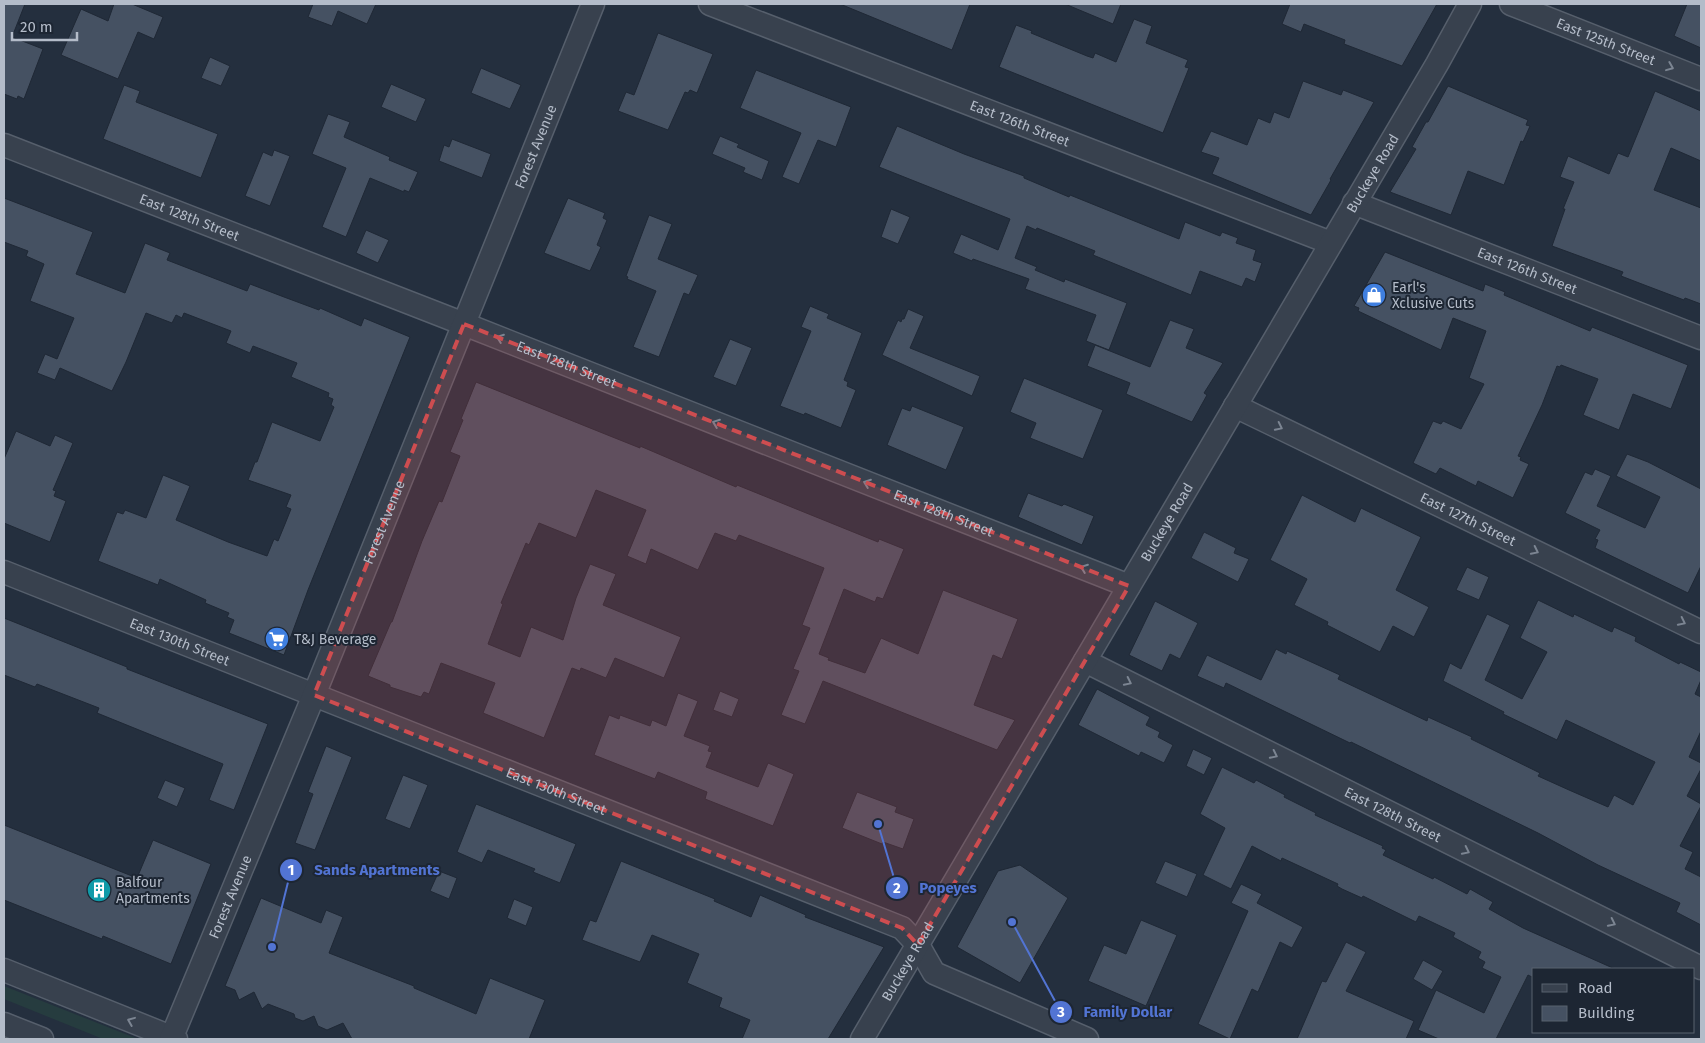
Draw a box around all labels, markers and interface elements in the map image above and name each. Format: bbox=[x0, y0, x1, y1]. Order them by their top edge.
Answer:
scale bar bbox=[12, 10, 78, 42]
street label: East 125th Street bbox=[1554, 14, 1659, 69]
text: 20 m bbox=[20, 18, 53, 36]
one-way arrow bbox=[1665, 61, 1674, 71]
street label: East 126th Street bbox=[967, 96, 1073, 150]
street label: Forest Avenue bbox=[511, 102, 560, 191]
street label: Buckeye Road bbox=[1343, 131, 1402, 216]
street label: East 128th Street bbox=[137, 190, 243, 245]
street label: East 126th Street bbox=[1475, 243, 1581, 298]
place label: Earl's Xclusive Cuts bbox=[1392, 279, 1475, 312]
shop icon: Earl's Xclusive Cuts bbox=[1361, 282, 1387, 308]
one-way arrow bbox=[496, 334, 505, 344]
street label: East 128th Street bbox=[514, 337, 620, 392]
one-way arrow bbox=[712, 419, 721, 429]
one-way arrow bbox=[1274, 421, 1283, 431]
street label: Forest Avenue bbox=[359, 478, 408, 567]
one-way arrow bbox=[863, 478, 872, 489]
street label: Buckeye Road bbox=[1137, 480, 1197, 565]
street label: East 128th Street bbox=[891, 486, 997, 541]
street label: East 127th Street bbox=[1417, 489, 1519, 550]
one-way arrow bbox=[1530, 545, 1539, 555]
one-way arrow bbox=[1080, 563, 1088, 573]
street label: East 130th Street bbox=[127, 614, 233, 669]
one-way arrow bbox=[1676, 616, 1685, 626]
supermarket icon: T&J Beverage bbox=[264, 626, 290, 652]
place label: T&J Beverage bbox=[294, 631, 376, 648]
one-way arrow bbox=[1123, 676, 1132, 687]
one-way arrow bbox=[1268, 749, 1277, 759]
street label: East 130th Street bbox=[504, 763, 609, 819]
street label: East 128th Street bbox=[1342, 783, 1445, 846]
one-way arrow bbox=[1461, 845, 1470, 855]
street label: Forest Avenue bbox=[205, 852, 255, 941]
callout: Sands Apartments bbox=[279, 855, 450, 885]
text: 1 bbox=[288, 861, 294, 879]
text: Sands Apartments bbox=[314, 861, 440, 879]
callout: Popeyes bbox=[884, 873, 987, 903]
place label: Balfour Apartments bbox=[116, 874, 190, 907]
building icon: Balfour Apartments bbox=[86, 877, 112, 903]
text: 2 bbox=[893, 879, 901, 897]
text: Popeyes bbox=[919, 879, 977, 897]
one-way arrow bbox=[1606, 917, 1615, 927]
street label: Buckeye Road bbox=[878, 919, 938, 1004]
legend bbox=[1532, 968, 1695, 1033]
text: Road bbox=[1578, 979, 1613, 997]
callout: Family Dollar bbox=[1049, 997, 1182, 1027]
text: 3 bbox=[1056, 1003, 1065, 1021]
text: Family Dollar bbox=[1084, 1003, 1173, 1021]
text: Building bbox=[1578, 1004, 1634, 1022]
one-way arrow bbox=[127, 1017, 136, 1027]

